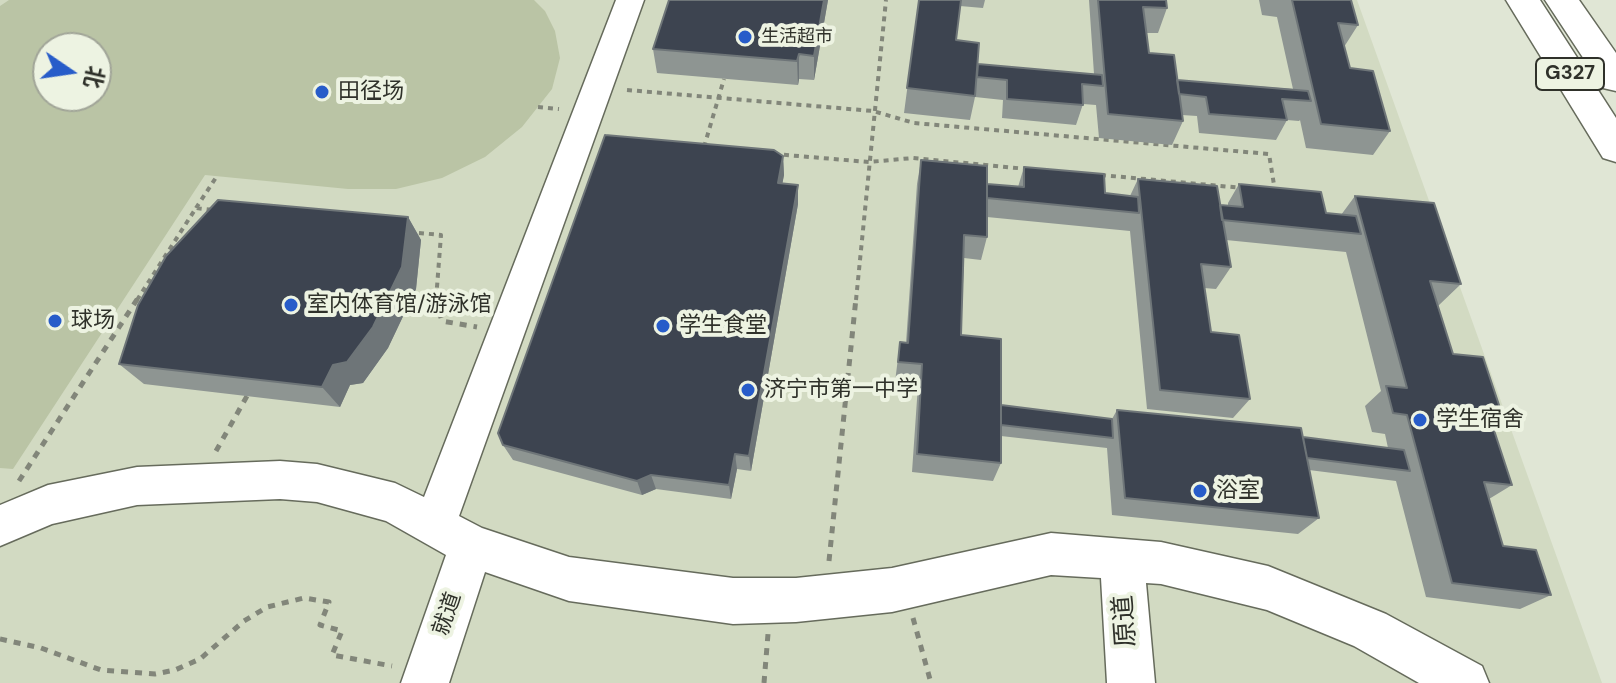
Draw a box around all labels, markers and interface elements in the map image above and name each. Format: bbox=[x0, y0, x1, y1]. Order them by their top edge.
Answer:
place label: 生活超市 bbox=[761, 26, 833, 48]
marker: 生活超市 bbox=[736, 28, 754, 46]
north arrow bbox=[32, 32, 112, 112]
road number: G327 bbox=[1536, 58, 1604, 90]
text: 北 bbox=[77, 63, 111, 91]
place label: 田径场 bbox=[338, 79, 404, 105]
marker: 田径场 bbox=[313, 83, 331, 101]
place label: 室内体育馆/游泳馆 bbox=[307, 292, 492, 318]
marker: 室内体育馆/游泳馆 bbox=[282, 296, 300, 314]
place label: 球场 bbox=[71, 308, 115, 334]
marker: 球场 bbox=[46, 312, 64, 330]
place label: 学生食堂 bbox=[679, 313, 767, 339]
marker: 学生食堂 bbox=[654, 317, 672, 335]
place label: 济宁市第一中学 bbox=[764, 377, 918, 403]
marker: 济宁市第一中学 bbox=[739, 381, 757, 399]
place label: 学生宿舍 bbox=[1436, 407, 1524, 433]
marker: 学生宿舍 bbox=[1411, 411, 1429, 429]
place label: 浴室 bbox=[1216, 478, 1260, 504]
marker: 浴室 bbox=[1191, 482, 1209, 500]
street label: 就道 bbox=[428, 589, 468, 639]
street label: 原道 bbox=[1109, 594, 1143, 648]

